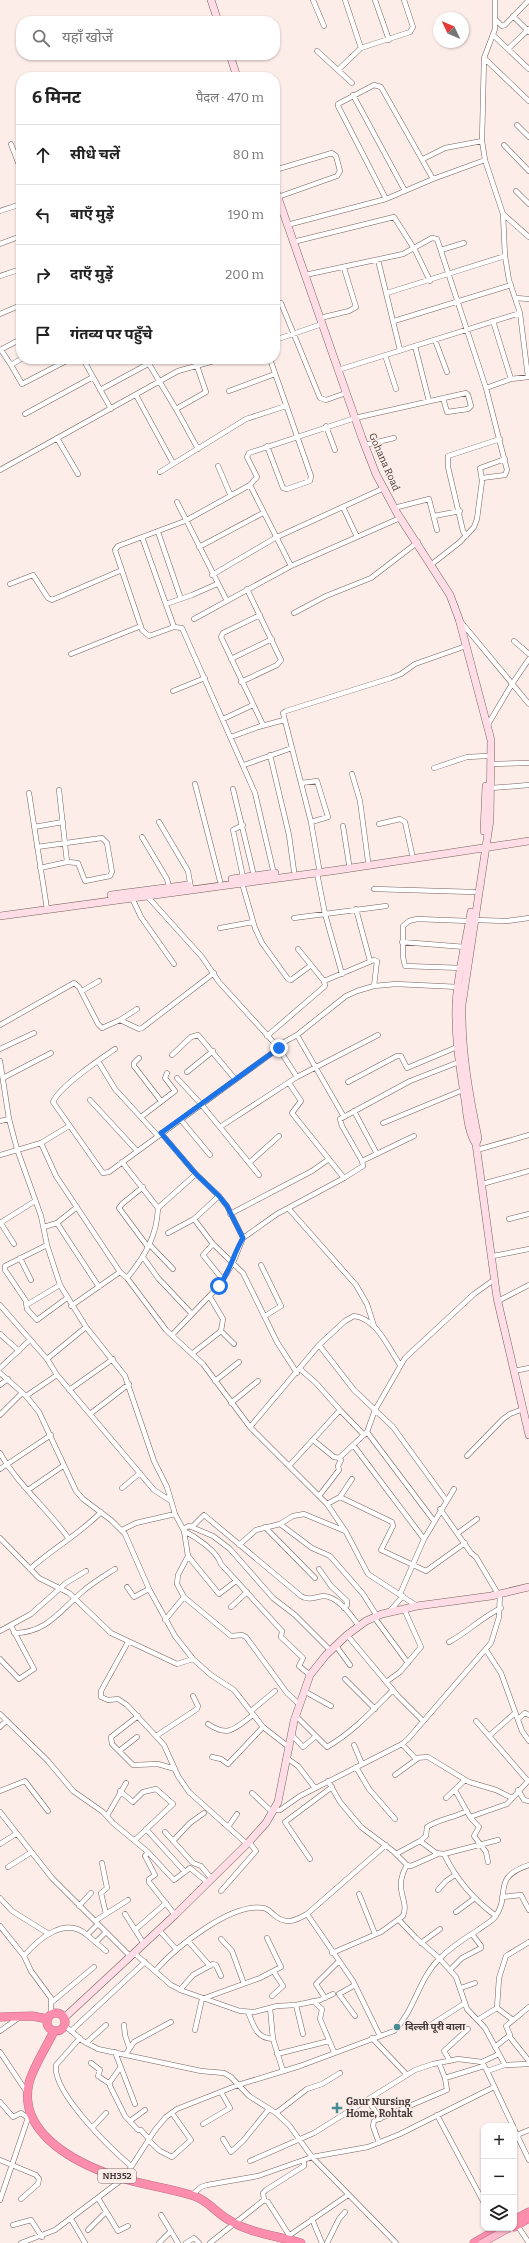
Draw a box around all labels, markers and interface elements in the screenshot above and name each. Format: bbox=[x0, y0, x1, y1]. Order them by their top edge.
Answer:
north arrow bbox=[433, 12, 469, 48]
search box bbox=[16, 16, 280, 60]
icon: search bbox=[30, 27, 52, 49]
text: यहाँ खोजें bbox=[62, 28, 113, 46]
text: 6 मिनट bbox=[32, 87, 81, 108]
text: पैदल · 470 m bbox=[196, 90, 264, 105]
icon: ahead bbox=[32, 144, 54, 166]
text: सीधे चलें bbox=[70, 145, 120, 163]
text: 80 m bbox=[233, 147, 264, 162]
icon: left bbox=[32, 204, 54, 226]
text: बाएँ मुड़ें bbox=[70, 205, 114, 223]
text: 190 m bbox=[228, 207, 264, 222]
icon: right bbox=[32, 264, 54, 286]
text: दाएँ मुड़ें bbox=[70, 265, 113, 283]
text: 200 m bbox=[225, 267, 264, 282]
icon: arrive bbox=[32, 324, 54, 346]
text: गंतव्य पर पहुँचे bbox=[70, 325, 153, 343]
street label: Gohana Road bbox=[366, 431, 402, 493]
route end bbox=[270, 1039, 288, 1057]
route start bbox=[210, 1277, 228, 1295]
place label: दिल्ली पूरी वाला bbox=[405, 2021, 466, 2033]
marker: दिल्ली पूरी वाला bbox=[392, 2022, 402, 2032]
place label: Gaur Nursing Home, Rohtak bbox=[346, 2096, 413, 2120]
marker: Gaur Nursing Home, Rohtak bbox=[331, 2102, 343, 2114]
map controls bbox=[481, 2123, 517, 2231]
button: + bbox=[481, 2123, 517, 2159]
button: − bbox=[481, 2159, 517, 2195]
road number: NH352 bbox=[98, 2169, 136, 2183]
button: layers bbox=[481, 2195, 517, 2231]

